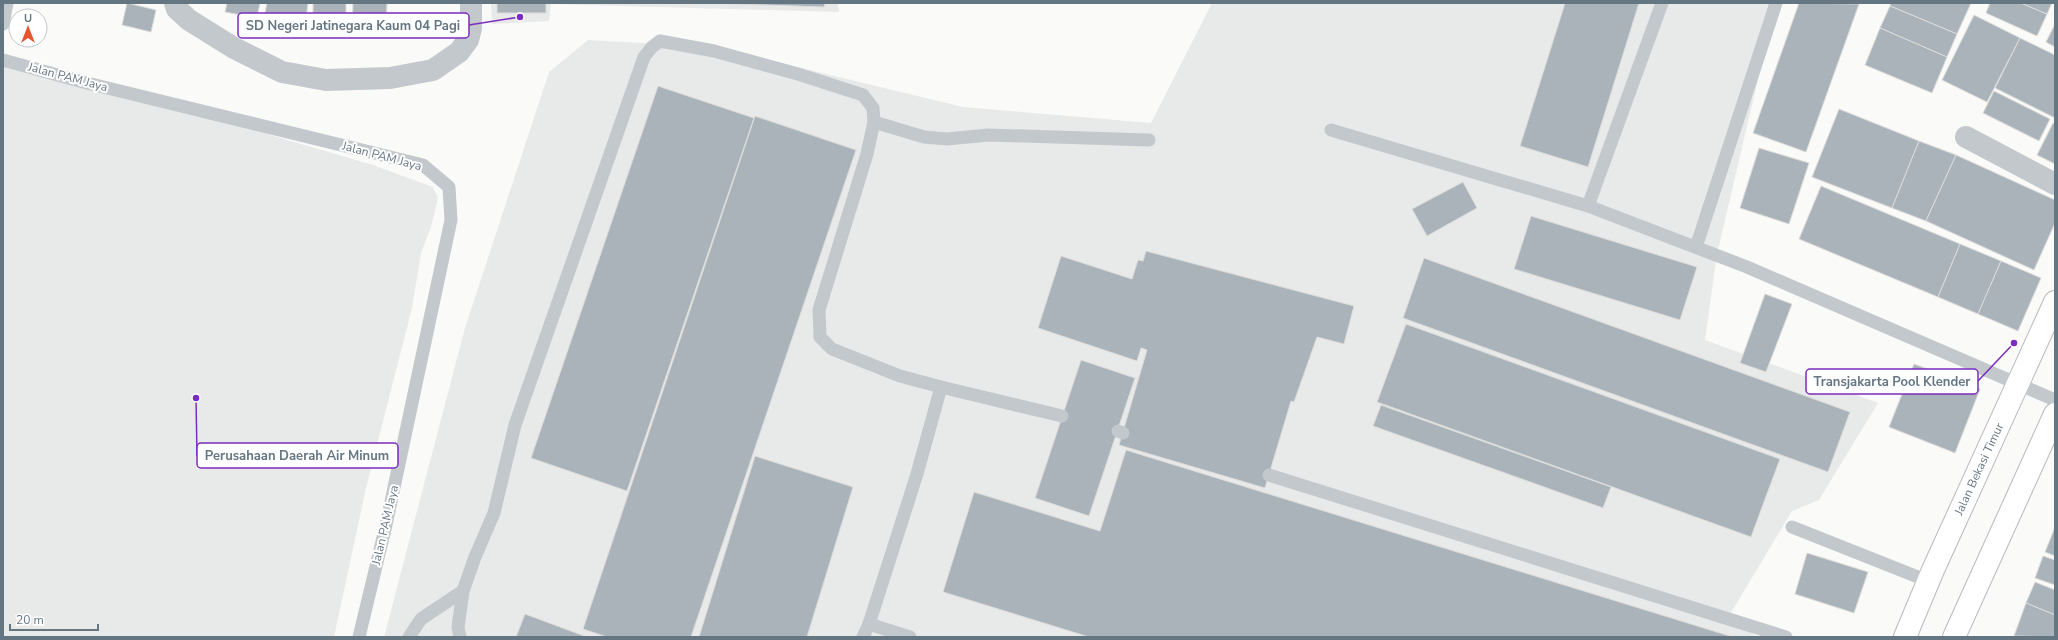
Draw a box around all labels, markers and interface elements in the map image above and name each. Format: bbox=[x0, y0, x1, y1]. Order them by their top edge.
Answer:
north arrow bbox=[8, 8, 48, 48]
text: U bbox=[24, 11, 32, 26]
callout: SD Negeri Jatinegara Kaum 04 Pagi bbox=[238, 13, 469, 38]
text: SD Negeri Jatinegara Kaum 04 Pagi bbox=[246, 17, 460, 35]
street label: Jalan PAM Jaya bbox=[26, 58, 109, 95]
street label: Jalan PAM Jaya bbox=[340, 137, 423, 174]
callout: Transjakarta Pool Klender bbox=[1806, 369, 1978, 394]
text: Transjakarta Pool Klender bbox=[1814, 373, 1971, 391]
street label: Jalan Bekasi Timur bbox=[1950, 420, 2008, 519]
callout: Perusahaan Daerah Air Minum bbox=[197, 443, 398, 468]
text: Perusahaan Daerah Air Minum bbox=[205, 447, 389, 465]
street label: Jalan PAM Jaya bbox=[368, 483, 402, 567]
scale bar bbox=[10, 606, 98, 632]
text: 20 m bbox=[16, 612, 44, 628]

